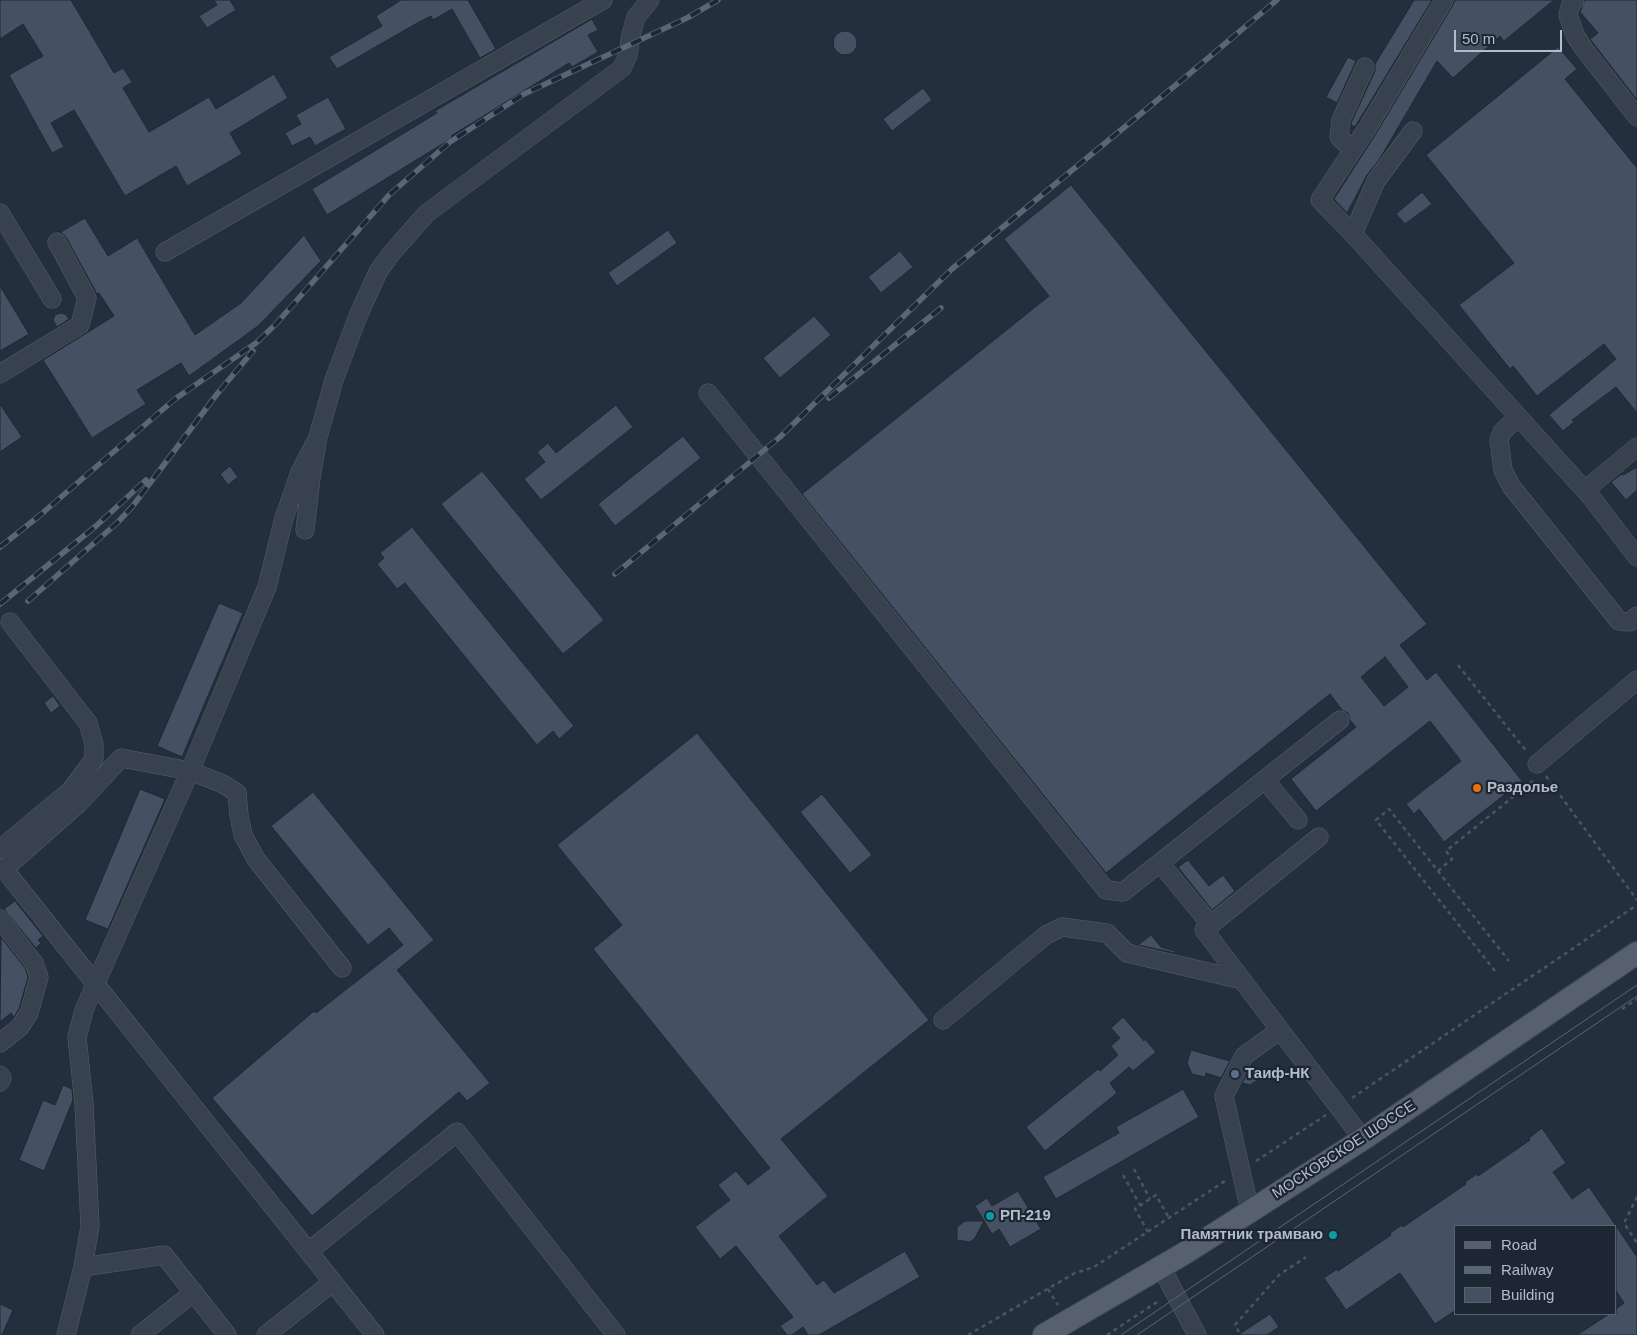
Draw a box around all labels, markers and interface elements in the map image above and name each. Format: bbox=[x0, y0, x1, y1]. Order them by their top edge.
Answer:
scale bar bbox=[1457, 20, 1564, 52]
text: 50 m bbox=[1462, 30, 1495, 47]
place label: Раздолье bbox=[1487, 779, 1558, 797]
marker: Раздолье bbox=[1471, 782, 1483, 794]
place label: Таиф-НК bbox=[1245, 1065, 1309, 1083]
marker: Таиф-НК bbox=[1229, 1068, 1241, 1080]
street label: МОСКОВСКОЕ ШОССЕ bbox=[1269, 1097, 1419, 1203]
place label: РП-219 bbox=[1000, 1207, 1051, 1225]
marker: РП-219 bbox=[984, 1210, 996, 1222]
legend bbox=[1454, 1225, 1617, 1315]
place label: Памятник трамваю bbox=[1181, 1226, 1323, 1244]
marker: Памятник трамваю bbox=[1327, 1229, 1339, 1241]
text: Road bbox=[1501, 1236, 1537, 1253]
text: Railway bbox=[1501, 1261, 1554, 1278]
text: Building bbox=[1501, 1286, 1554, 1303]

